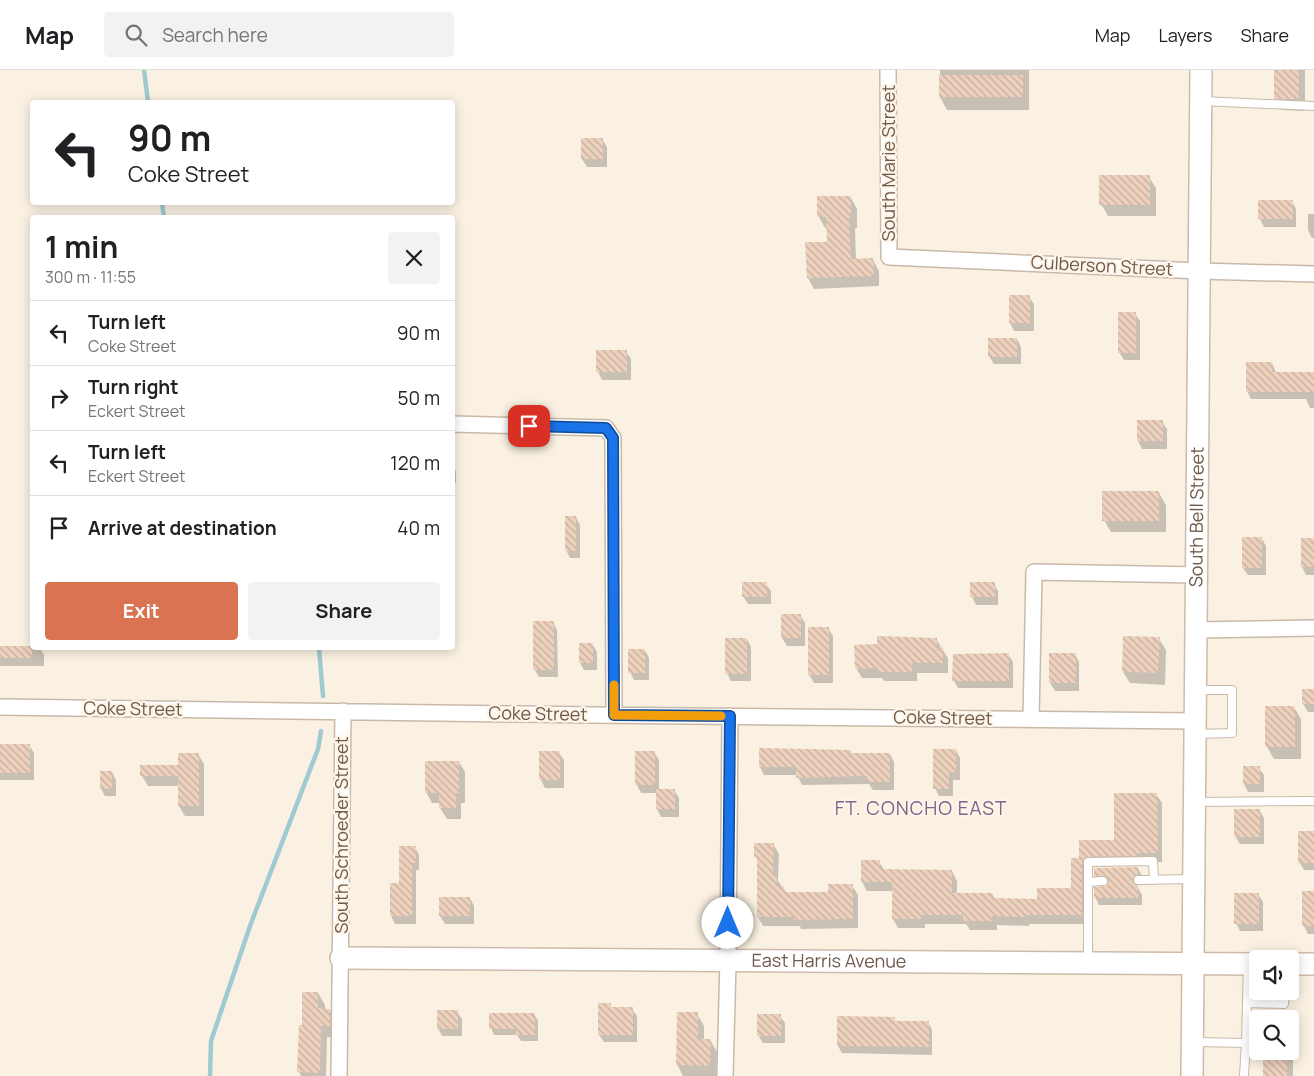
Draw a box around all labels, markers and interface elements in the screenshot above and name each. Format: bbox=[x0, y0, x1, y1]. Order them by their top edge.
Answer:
search box bbox=[104, 12, 454, 57]
text: Map bbox=[25, 18, 74, 51]
icon: search bbox=[122, 21, 150, 49]
text: Search here bbox=[162, 22, 268, 48]
text: Map bbox=[1095, 23, 1130, 47]
text: Layers bbox=[1158, 23, 1212, 47]
text: Share bbox=[1240, 23, 1289, 47]
street label: South Marie Street bbox=[876, 85, 900, 241]
text: 90 m bbox=[128, 114, 211, 162]
icon: left bbox=[45, 120, 110, 185]
text: Coke Street bbox=[128, 159, 249, 189]
text: 1 min bbox=[45, 226, 118, 267]
button: close bbox=[388, 232, 440, 284]
street label: Culberson Street bbox=[1030, 249, 1174, 281]
text: 300 m · 11:55 bbox=[45, 266, 136, 288]
text: Turn left bbox=[88, 309, 166, 335]
icon: left bbox=[45, 319, 73, 347]
text: 90 m bbox=[397, 320, 440, 346]
text: Coke Street bbox=[88, 335, 176, 357]
text: Turn right bbox=[88, 374, 178, 400]
icon: right bbox=[45, 384, 73, 412]
text: 50 m bbox=[398, 385, 440, 411]
text: Eckert Street bbox=[88, 400, 185, 422]
pin bbox=[508, 405, 550, 447]
icon: arrive bbox=[515, 412, 543, 440]
text: Turn left bbox=[88, 439, 166, 465]
street label: South Bell Street bbox=[1183, 447, 1209, 587]
icon: left bbox=[45, 449, 73, 477]
text: 120 m bbox=[390, 450, 440, 476]
text: Eckert Street bbox=[88, 465, 185, 487]
icon: arrive bbox=[45, 514, 73, 542]
text: Arrive at destination bbox=[88, 515, 277, 541]
text: 40 m bbox=[397, 515, 440, 541]
button: Exit bbox=[45, 582, 238, 640]
button: Share bbox=[248, 582, 440, 640]
street label: Coke Street bbox=[83, 695, 183, 721]
street label: Coke Street bbox=[488, 700, 588, 726]
street label: Coke Street bbox=[893, 704, 993, 730]
street label: South Schroeder Street bbox=[329, 736, 353, 934]
district label: FT. CONCHO EAST bbox=[835, 795, 1007, 821]
position arrow bbox=[701, 896, 753, 948]
street label: East Harris Avenue bbox=[752, 948, 906, 973]
map controls bbox=[1249, 950, 1299, 1060]
button: sound bbox=[1249, 950, 1299, 1000]
button: search bbox=[1249, 1010, 1299, 1060]

